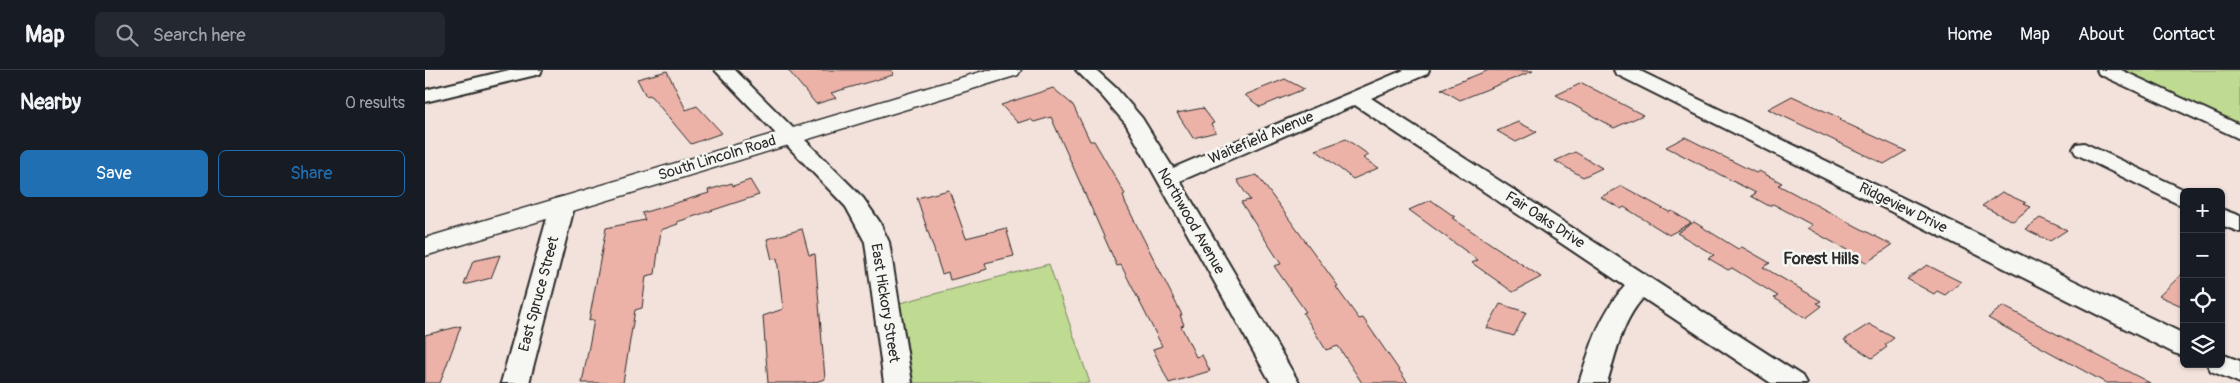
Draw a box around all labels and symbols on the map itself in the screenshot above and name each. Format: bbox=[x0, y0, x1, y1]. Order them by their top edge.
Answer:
street label: Waitefield Avenue bbox=[1206, 107, 1317, 169]
street label: South Lincoln Road bbox=[656, 131, 778, 185]
street label: Northwood Avenue bbox=[1153, 164, 1229, 278]
street label: Ridgeview Drive bbox=[1856, 178, 1951, 238]
street label: Fair Oaks Drive bbox=[1502, 187, 1589, 253]
street label: East Spruce Street bbox=[514, 233, 564, 354]
street label: East Hickory Street bbox=[866, 242, 904, 365]
district label: Forest Hills bbox=[1783, 249, 1860, 269]

